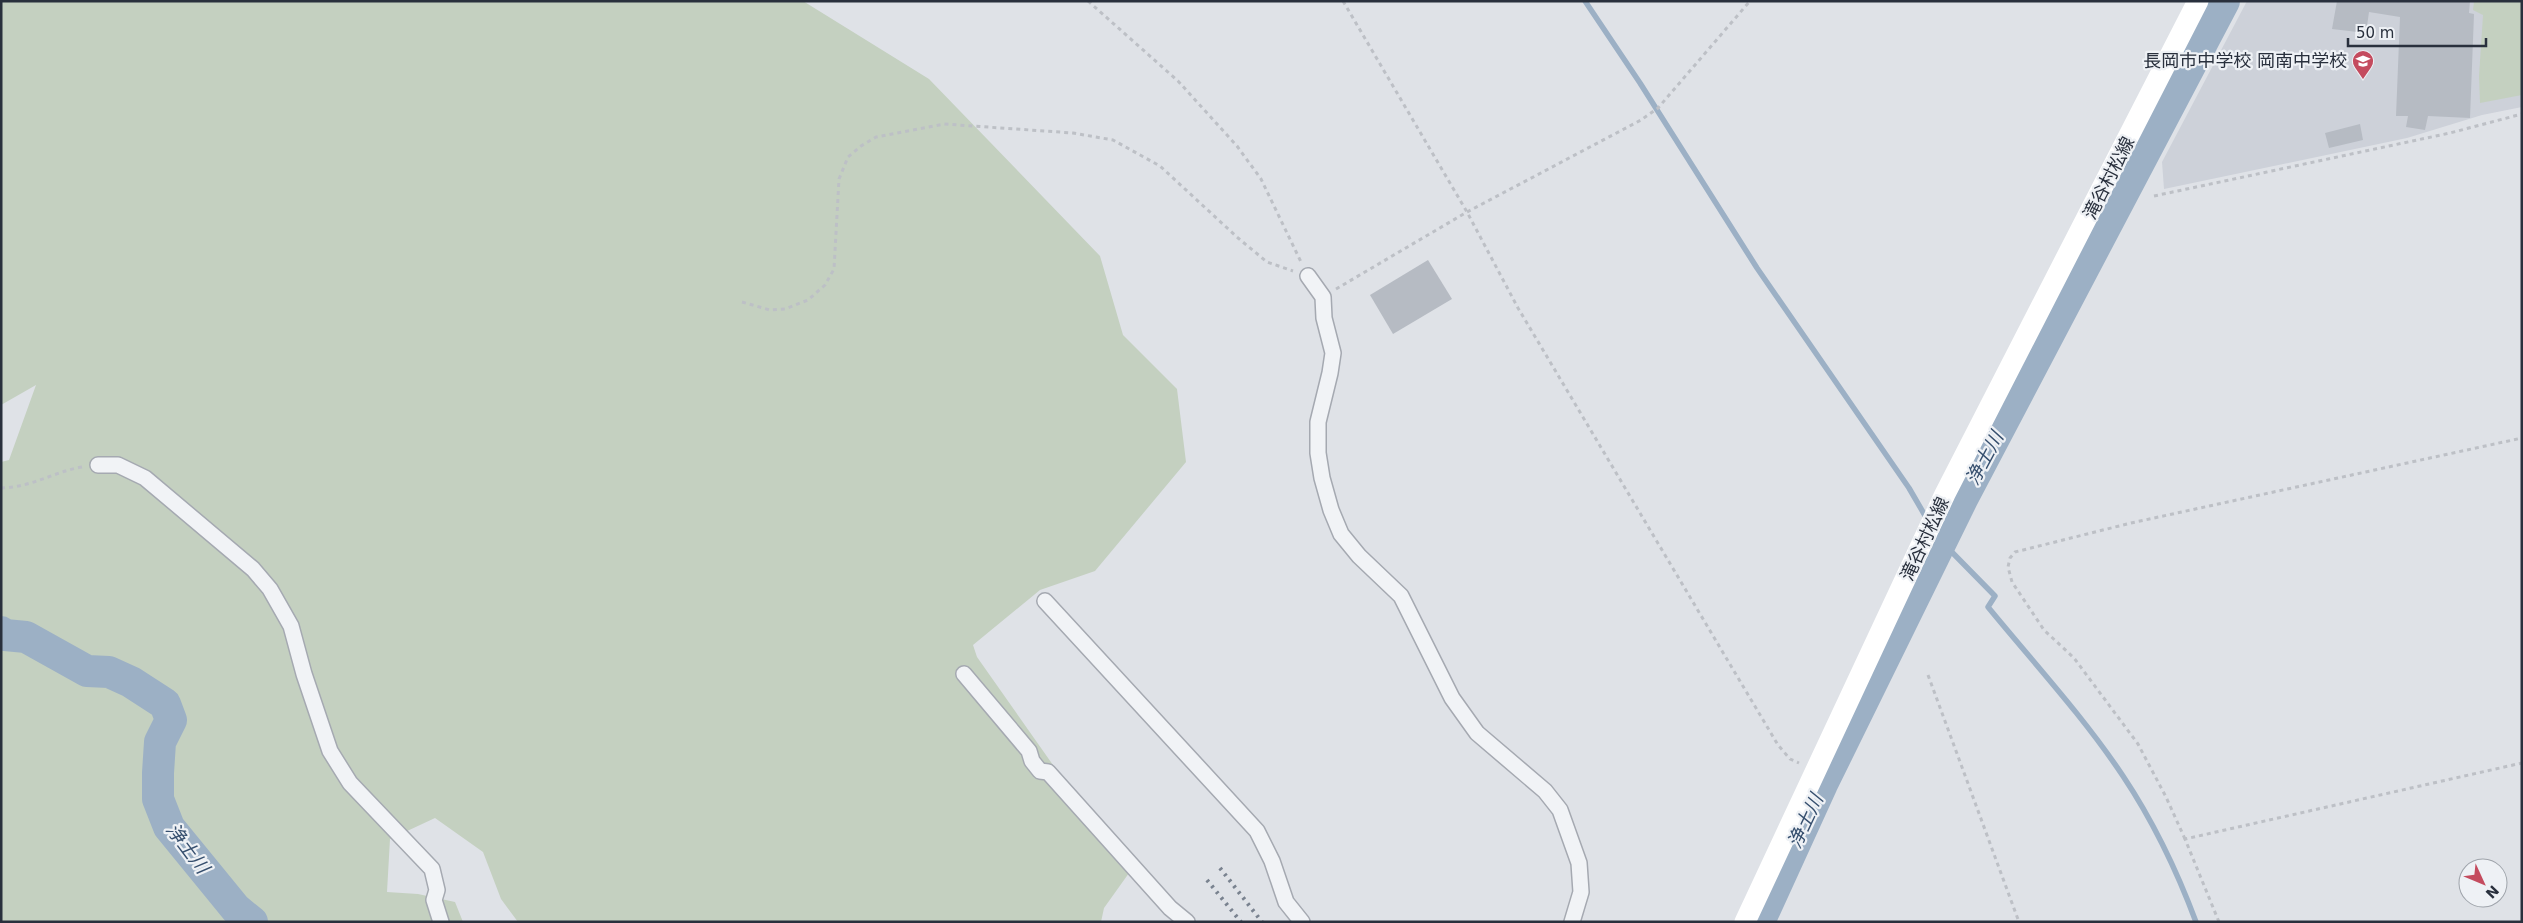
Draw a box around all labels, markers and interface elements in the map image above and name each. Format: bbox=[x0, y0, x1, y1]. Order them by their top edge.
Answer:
scale bar bbox=[2348, 15, 2486, 47]
text: 50 m bbox=[2356, 24, 2394, 42]
school or university icon: 長岡市中学校 岡南中学校 bbox=[2351, 49, 2375, 80]
place label: 長岡市中学校 岡南中学校 bbox=[2143, 50, 2347, 71]
street label: 滝谷村松線 bbox=[2079, 133, 2138, 223]
water label: 浄土川 bbox=[1961, 426, 2008, 488]
street label: 滝谷村松線 bbox=[1896, 494, 1953, 584]
water label: 浄土川 bbox=[1783, 789, 1828, 851]
water label: 浄土川 bbox=[162, 819, 215, 879]
north arrow bbox=[2458, 858, 2508, 908]
text: N bbox=[2483, 882, 2502, 902]

